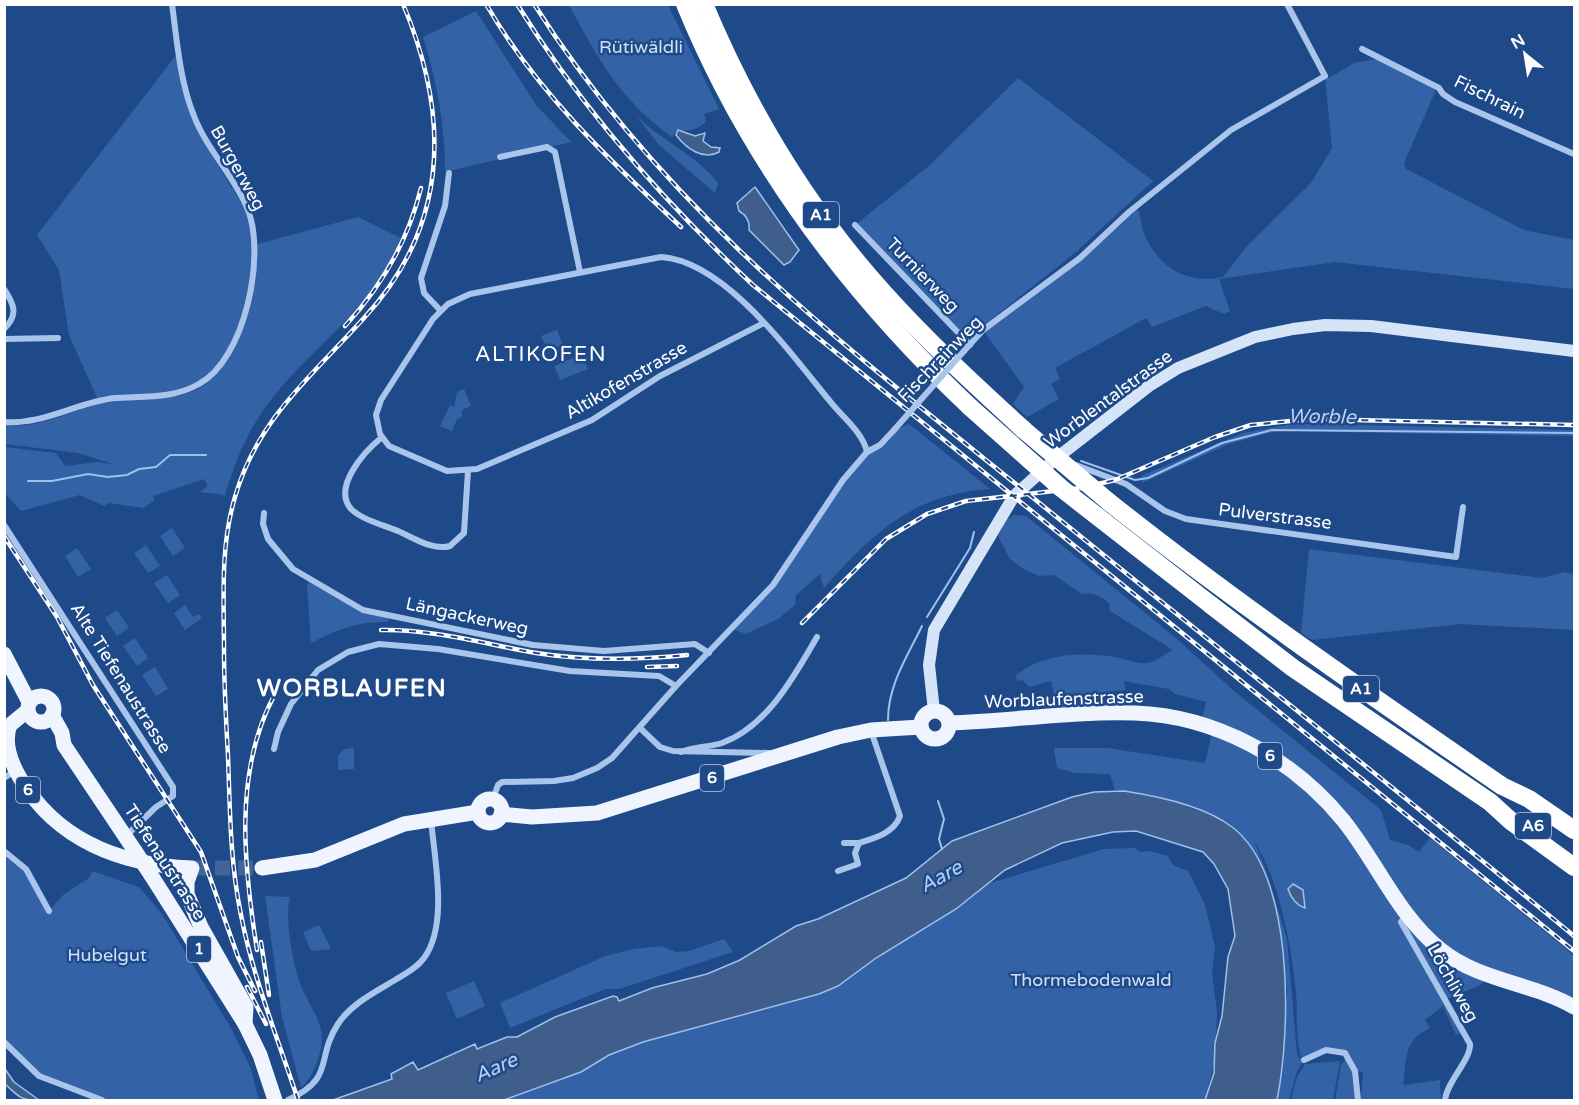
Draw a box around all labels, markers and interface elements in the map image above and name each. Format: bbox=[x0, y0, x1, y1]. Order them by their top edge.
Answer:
north arrow bbox=[1495, 24, 1555, 84]
text: N bbox=[1507, 30, 1529, 54]
park label: Rütiwäldli bbox=[599, 36, 683, 58]
street label: Fischrain bbox=[1451, 70, 1529, 124]
street label: Burgerweg bbox=[206, 122, 270, 214]
road number: A1 bbox=[803, 202, 839, 228]
street label: Turnierweg bbox=[882, 233, 964, 317]
street label: Fischrainweg bbox=[893, 311, 987, 407]
street label: Altikofenstrasse bbox=[561, 336, 691, 424]
district label: ALTIKOFEN bbox=[475, 342, 607, 367]
street label: Worblentalstrasse bbox=[1039, 345, 1177, 453]
water label: Worble bbox=[1288, 404, 1358, 430]
street label: Pulverstrasse bbox=[1217, 498, 1333, 534]
street label: Längackerweg bbox=[404, 592, 530, 640]
street label: Alte Tiefenaustrasse bbox=[66, 599, 176, 757]
district label: WORBLAUFEN bbox=[257, 674, 447, 703]
road number: A1 bbox=[1343, 676, 1379, 702]
street label: Worblaufenstrasse bbox=[984, 685, 1144, 713]
road number: 6 bbox=[1258, 743, 1282, 769]
road number: 6 bbox=[700, 765, 724, 791]
road number: 6 bbox=[16, 777, 40, 803]
street label: Tiefenaustrasse bbox=[119, 800, 211, 924]
road number: A6 bbox=[1515, 813, 1551, 839]
water label: Aare bbox=[916, 855, 968, 898]
road number: 1 bbox=[187, 936, 211, 962]
street label: Löchliweg bbox=[1422, 940, 1484, 1026]
park label: Hubelgut bbox=[67, 944, 147, 966]
park label: Thormebodenwald bbox=[1010, 969, 1172, 991]
water label: Aare bbox=[471, 1047, 523, 1088]

